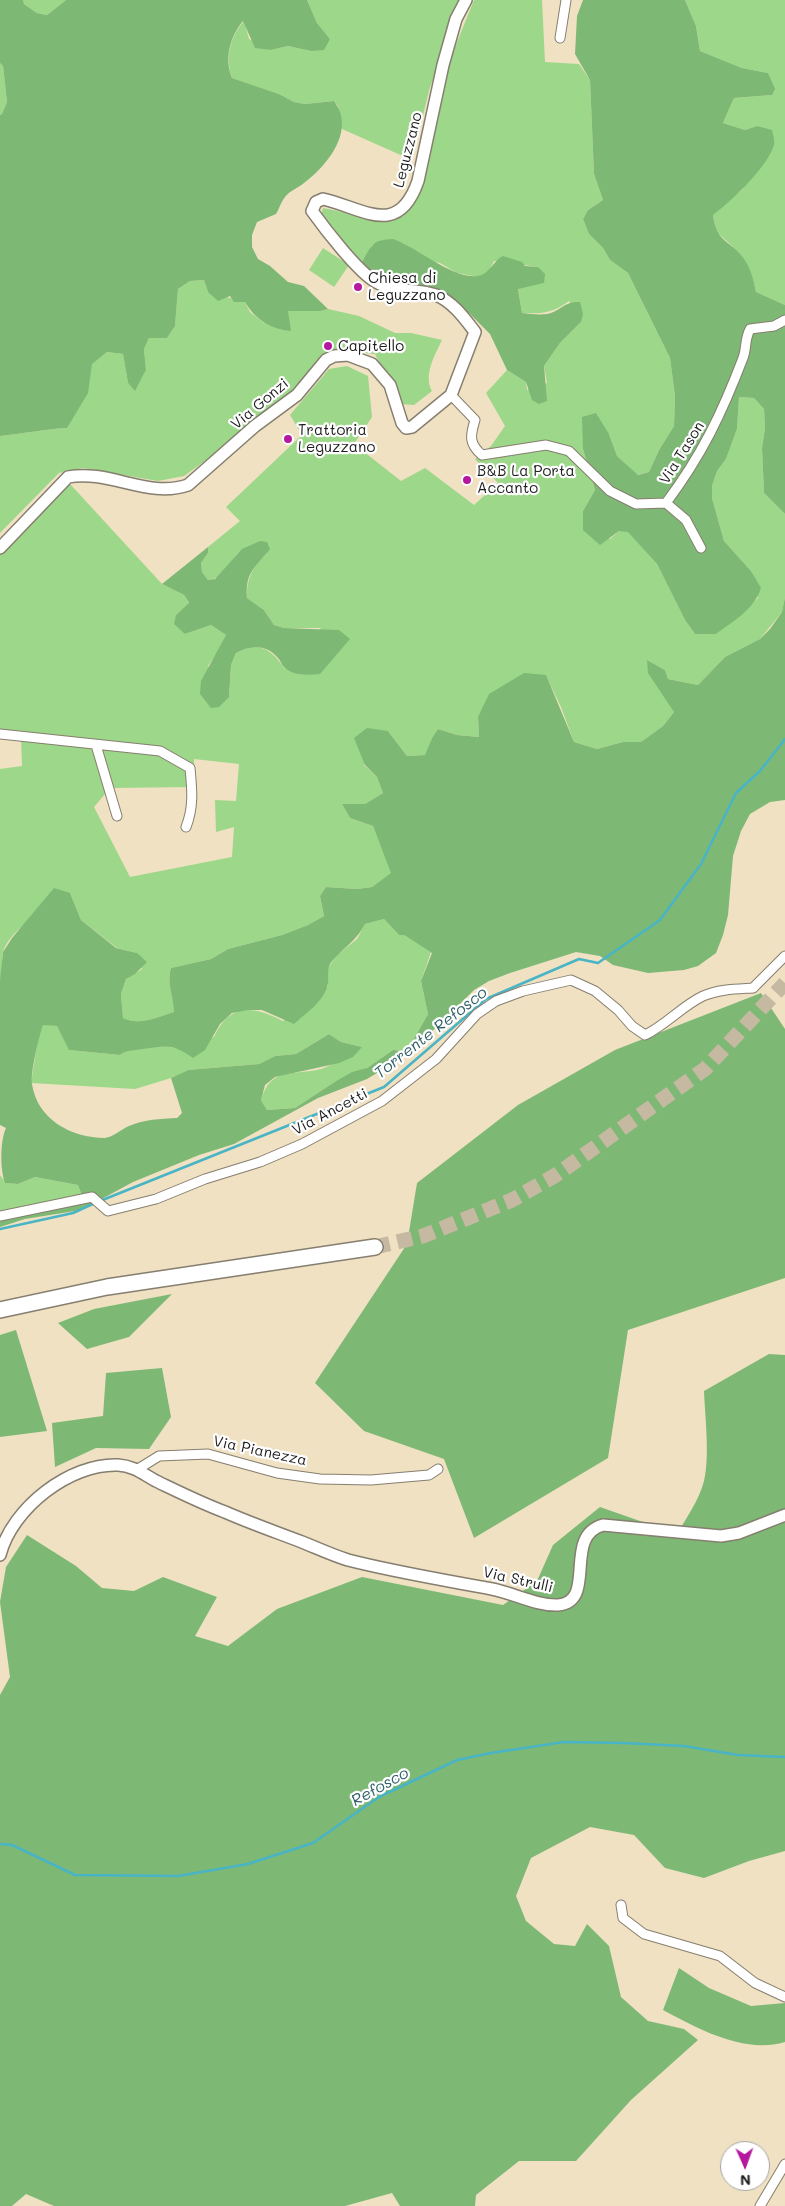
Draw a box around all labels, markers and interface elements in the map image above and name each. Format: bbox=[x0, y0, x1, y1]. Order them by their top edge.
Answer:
street label: Leguzzano bbox=[390, 110, 426, 190]
place label: Chiesa di Leguzzano bbox=[368, 269, 445, 304]
marker: Chiesa di Leguzzano bbox=[352, 281, 364, 293]
place label: Capitello bbox=[338, 337, 404, 355]
marker: Capitello bbox=[322, 340, 334, 352]
street label: Via Gonzi bbox=[228, 375, 292, 433]
street label: Via Tason bbox=[656, 418, 708, 488]
place label: Trattoria Leguzzano bbox=[298, 421, 375, 456]
marker: Trattoria Leguzzano bbox=[282, 433, 294, 445]
place label: B&B La Porta Accanto bbox=[477, 462, 575, 497]
marker: B&B La Porta Accanto bbox=[461, 474, 473, 486]
water label: Torrente Refosco bbox=[371, 983, 491, 1083]
street label: Via Ancetti bbox=[289, 1085, 371, 1139]
street label: Via Pianezza bbox=[212, 1432, 308, 1470]
street label: Via Strulli bbox=[481, 1563, 555, 1597]
water label: Refosco bbox=[348, 1763, 412, 1811]
north arrow bbox=[720, 2141, 770, 2191]
text: N bbox=[740, 2171, 751, 2190]

